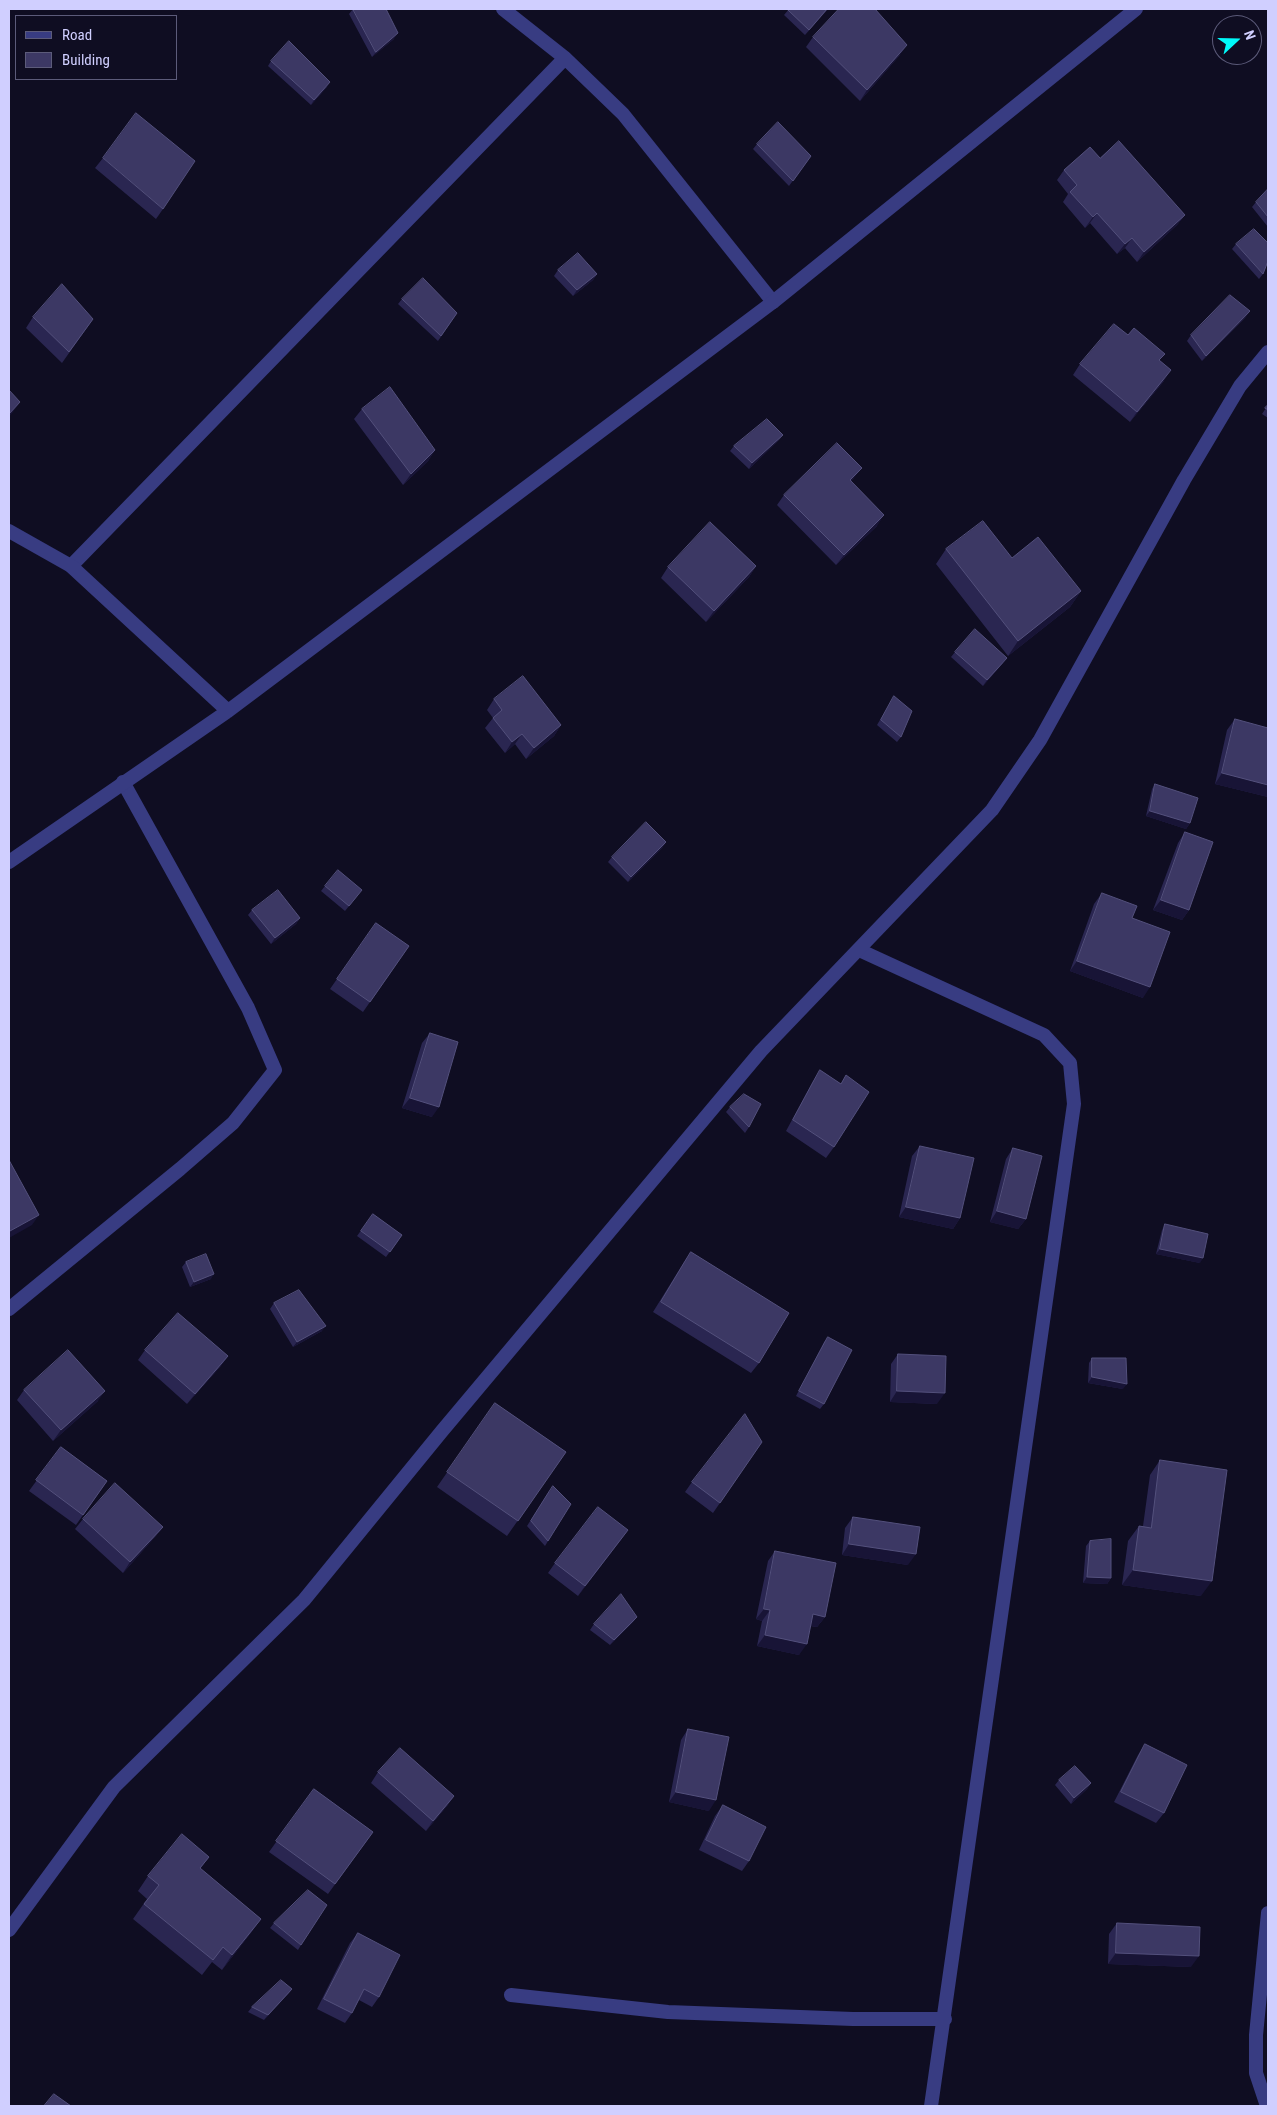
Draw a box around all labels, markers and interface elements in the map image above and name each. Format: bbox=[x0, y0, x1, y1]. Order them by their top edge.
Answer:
legend bbox=[15, 15, 178, 80]
north arrow bbox=[1212, 15, 1262, 65]
text: Road bbox=[62, 26, 92, 44]
text: N bbox=[1241, 28, 1259, 42]
text: Building bbox=[62, 51, 110, 69]

